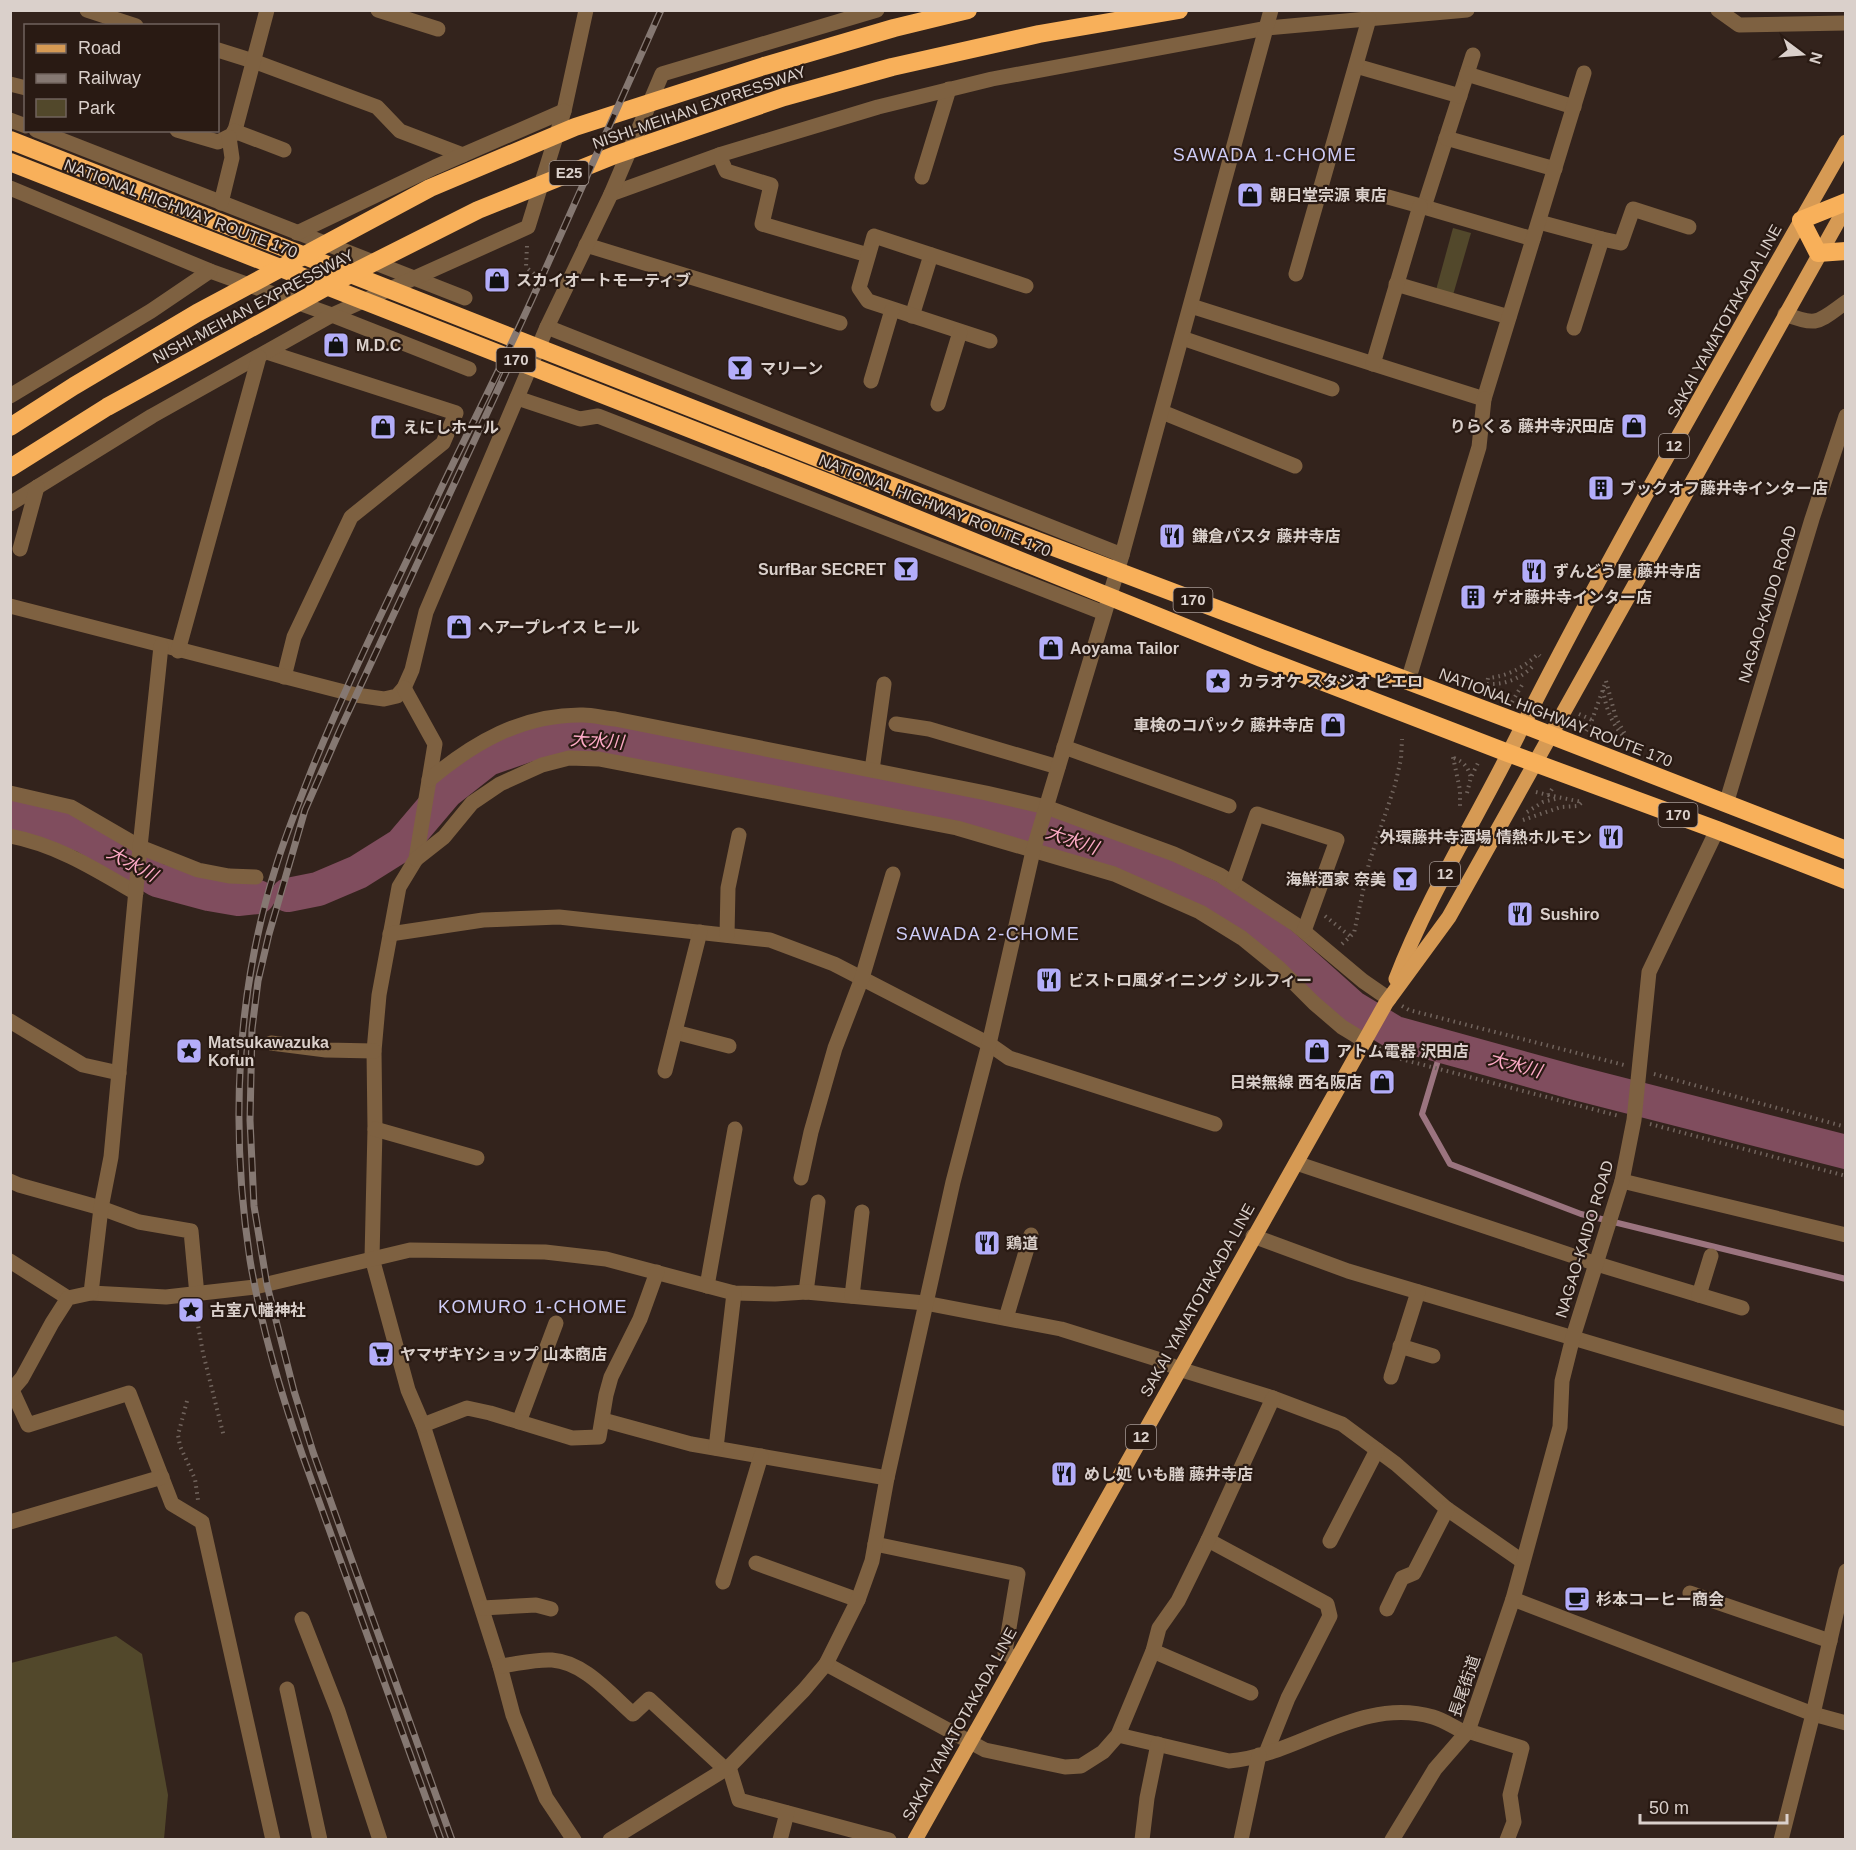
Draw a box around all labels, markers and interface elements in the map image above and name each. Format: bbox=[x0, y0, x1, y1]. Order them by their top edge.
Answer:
legend bbox=[24, 24, 219, 132]
north arrow bbox=[1772, 24, 1832, 84]
text: Road bbox=[78, 38, 121, 58]
text: N bbox=[1806, 50, 1826, 66]
street label: NISHI-MEIHAN EXPRESSWAY bbox=[590, 63, 809, 152]
text: Railway bbox=[78, 68, 141, 88]
text: Park bbox=[78, 98, 116, 118]
district label: SAWADA 1-CHOME bbox=[1173, 145, 1357, 165]
street label: NATIONAL HIGHWAY ROUTE 170 bbox=[62, 156, 300, 261]
road number: E25 bbox=[550, 161, 588, 185]
shop icon: 朝日堂宗源 東店 bbox=[1235, 180, 1265, 210]
place label: 朝日堂宗源 東店 bbox=[1270, 187, 1386, 204]
street label: SAKAI YAMATOTAKADA LINE bbox=[1664, 222, 1785, 421]
street label: NISHI-MEIHAN EXPRESSWAY bbox=[150, 246, 357, 367]
shop icon: スカイオートモーティブ bbox=[482, 265, 512, 295]
place label: スカイオートモーティブ bbox=[516, 272, 691, 289]
shop icon: M.D.C bbox=[321, 330, 351, 360]
place label: M.D.C bbox=[356, 337, 402, 354]
road number: 170 bbox=[496, 348, 536, 372]
bar icon: マリーン bbox=[725, 353, 755, 383]
place label: マリーン bbox=[760, 360, 823, 377]
shop icon: りらくる 藤井寺沢田店 bbox=[1619, 411, 1649, 441]
shop icon: えにしホール bbox=[368, 412, 398, 442]
place label: りらくる 藤井寺沢田店 bbox=[1450, 417, 1614, 435]
place label: えにしホール bbox=[403, 419, 499, 436]
road number: 12 bbox=[1659, 434, 1689, 458]
street label: NATIONAL HIGHWAY ROUTE 170 bbox=[816, 451, 1053, 560]
building icon: ブックオフ藤井寺インター店 bbox=[1586, 473, 1616, 503]
place label: ブックオフ藤井寺インター店 bbox=[1620, 479, 1828, 497]
restaurant icon: 鎌倉パスタ 藤井寺店 bbox=[1157, 521, 1187, 551]
street label: NAGAO-KAIDO ROAD bbox=[1735, 523, 1800, 685]
place label: 鎌倉パスタ 藤井寺店 bbox=[1192, 527, 1340, 545]
bar icon: SurfBar SECRET bbox=[891, 554, 921, 584]
restaurant icon: ずんどう屋 藤井寺店 bbox=[1519, 556, 1549, 586]
place label: SurfBar SECRET bbox=[758, 561, 886, 578]
place label: ずんどう屋 藤井寺店 bbox=[1553, 562, 1701, 580]
building icon: ゲオ藤井寺インター店 bbox=[1458, 582, 1488, 612]
road number: 170 bbox=[1174, 588, 1212, 612]
place label: ゲオ藤井寺インター店 bbox=[1492, 588, 1652, 606]
shop icon: ヘアープレイス ヒール bbox=[444, 612, 474, 642]
place label: ヘアープレイス ヒール bbox=[478, 619, 640, 636]
shop icon: Aoyama Tailor bbox=[1036, 633, 1066, 663]
place label: Aoyama Tailor bbox=[1070, 640, 1179, 657]
street label: NATIONAL HIGHWAY ROUTE 170 bbox=[1437, 665, 1675, 770]
place icon: カラオケ スタジオ ピエロ bbox=[1203, 666, 1233, 696]
place label: カラオケ スタジオ ピエロ bbox=[1238, 673, 1423, 690]
shop icon: 車検のコパック 藤井寺店 bbox=[1318, 710, 1348, 740]
place label: 車検のコパック 藤井寺店 bbox=[1134, 716, 1314, 734]
water label: 大水川 bbox=[569, 729, 627, 753]
road number: 170 bbox=[1658, 803, 1698, 827]
water label: 大水川 bbox=[1043, 822, 1103, 859]
restaurant icon: 外環藤井寺酒場 情熱ホルモン bbox=[1596, 822, 1626, 852]
place label: 外環藤井寺酒場 情熱ホルモン bbox=[1380, 828, 1592, 846]
water label: 大水川 bbox=[104, 842, 162, 887]
road number: 12 bbox=[1430, 862, 1460, 886]
bar icon: 海鮮酒家 奈美 bbox=[1390, 864, 1420, 894]
place label: 海鮮酒家 奈美 bbox=[1286, 871, 1386, 888]
restaurant icon: Sushiro bbox=[1505, 899, 1535, 929]
place label: Sushiro bbox=[1540, 906, 1600, 923]
district label: SAWADA 2-CHOME bbox=[896, 924, 1080, 944]
restaurant icon: ビストロ風ダイニング シルフィー bbox=[1034, 965, 1064, 995]
place label: ビストロ風ダイニング シルフィー bbox=[1068, 971, 1312, 989]
place label: Matsukawazuka Kofun bbox=[208, 1034, 329, 1069]
place icon: Matsukawazuka Kofun bbox=[174, 1036, 204, 1066]
shop icon: アトム電器 沢田店 bbox=[1302, 1036, 1332, 1066]
place label: アトム電器 沢田店 bbox=[1336, 1043, 1468, 1060]
water label: 大水川 bbox=[1486, 1048, 1546, 1082]
shop icon: 日栄無線 西名阪店 bbox=[1367, 1067, 1397, 1097]
place label: 日栄無線 西名阪店 bbox=[1230, 1074, 1362, 1091]
street label: NAGAO-KAIDO ROAD bbox=[1552, 1158, 1617, 1320]
street label: SAKAI YAMATOTAKADA LINE bbox=[1137, 1201, 1258, 1400]
restaurant icon: 鶏道 bbox=[972, 1228, 1002, 1258]
place label: 鶏道 bbox=[1006, 1235, 1038, 1252]
place icon: 古室八幡神社 bbox=[176, 1295, 206, 1325]
district label: KOMURO 1-CHOME bbox=[438, 1297, 628, 1317]
place label: 古室八幡神社 bbox=[210, 1301, 306, 1319]
supermarket icon: ヤマザキYショップ 山本商店 bbox=[366, 1339, 396, 1369]
place label: ヤマザキYショップ 山本商店 bbox=[400, 1346, 607, 1363]
road number: 12 bbox=[1126, 1425, 1156, 1449]
restaurant icon: めし処 いも膳 藤井寺店 bbox=[1049, 1459, 1079, 1489]
place label: めし処 いも膳 藤井寺店 bbox=[1084, 1465, 1253, 1483]
cafe icon: 杉本コーヒー商会 bbox=[1562, 1584, 1592, 1614]
place label: 杉本コーヒー商会 bbox=[1596, 1591, 1724, 1608]
street label: SAKAI YAMATOTAKADA LINE bbox=[899, 1625, 1020, 1824]
street label: 長尾街道 bbox=[1446, 1653, 1483, 1719]
scale bar bbox=[1640, 1787, 1787, 1825]
text: 50 m bbox=[1649, 1798, 1689, 1818]

